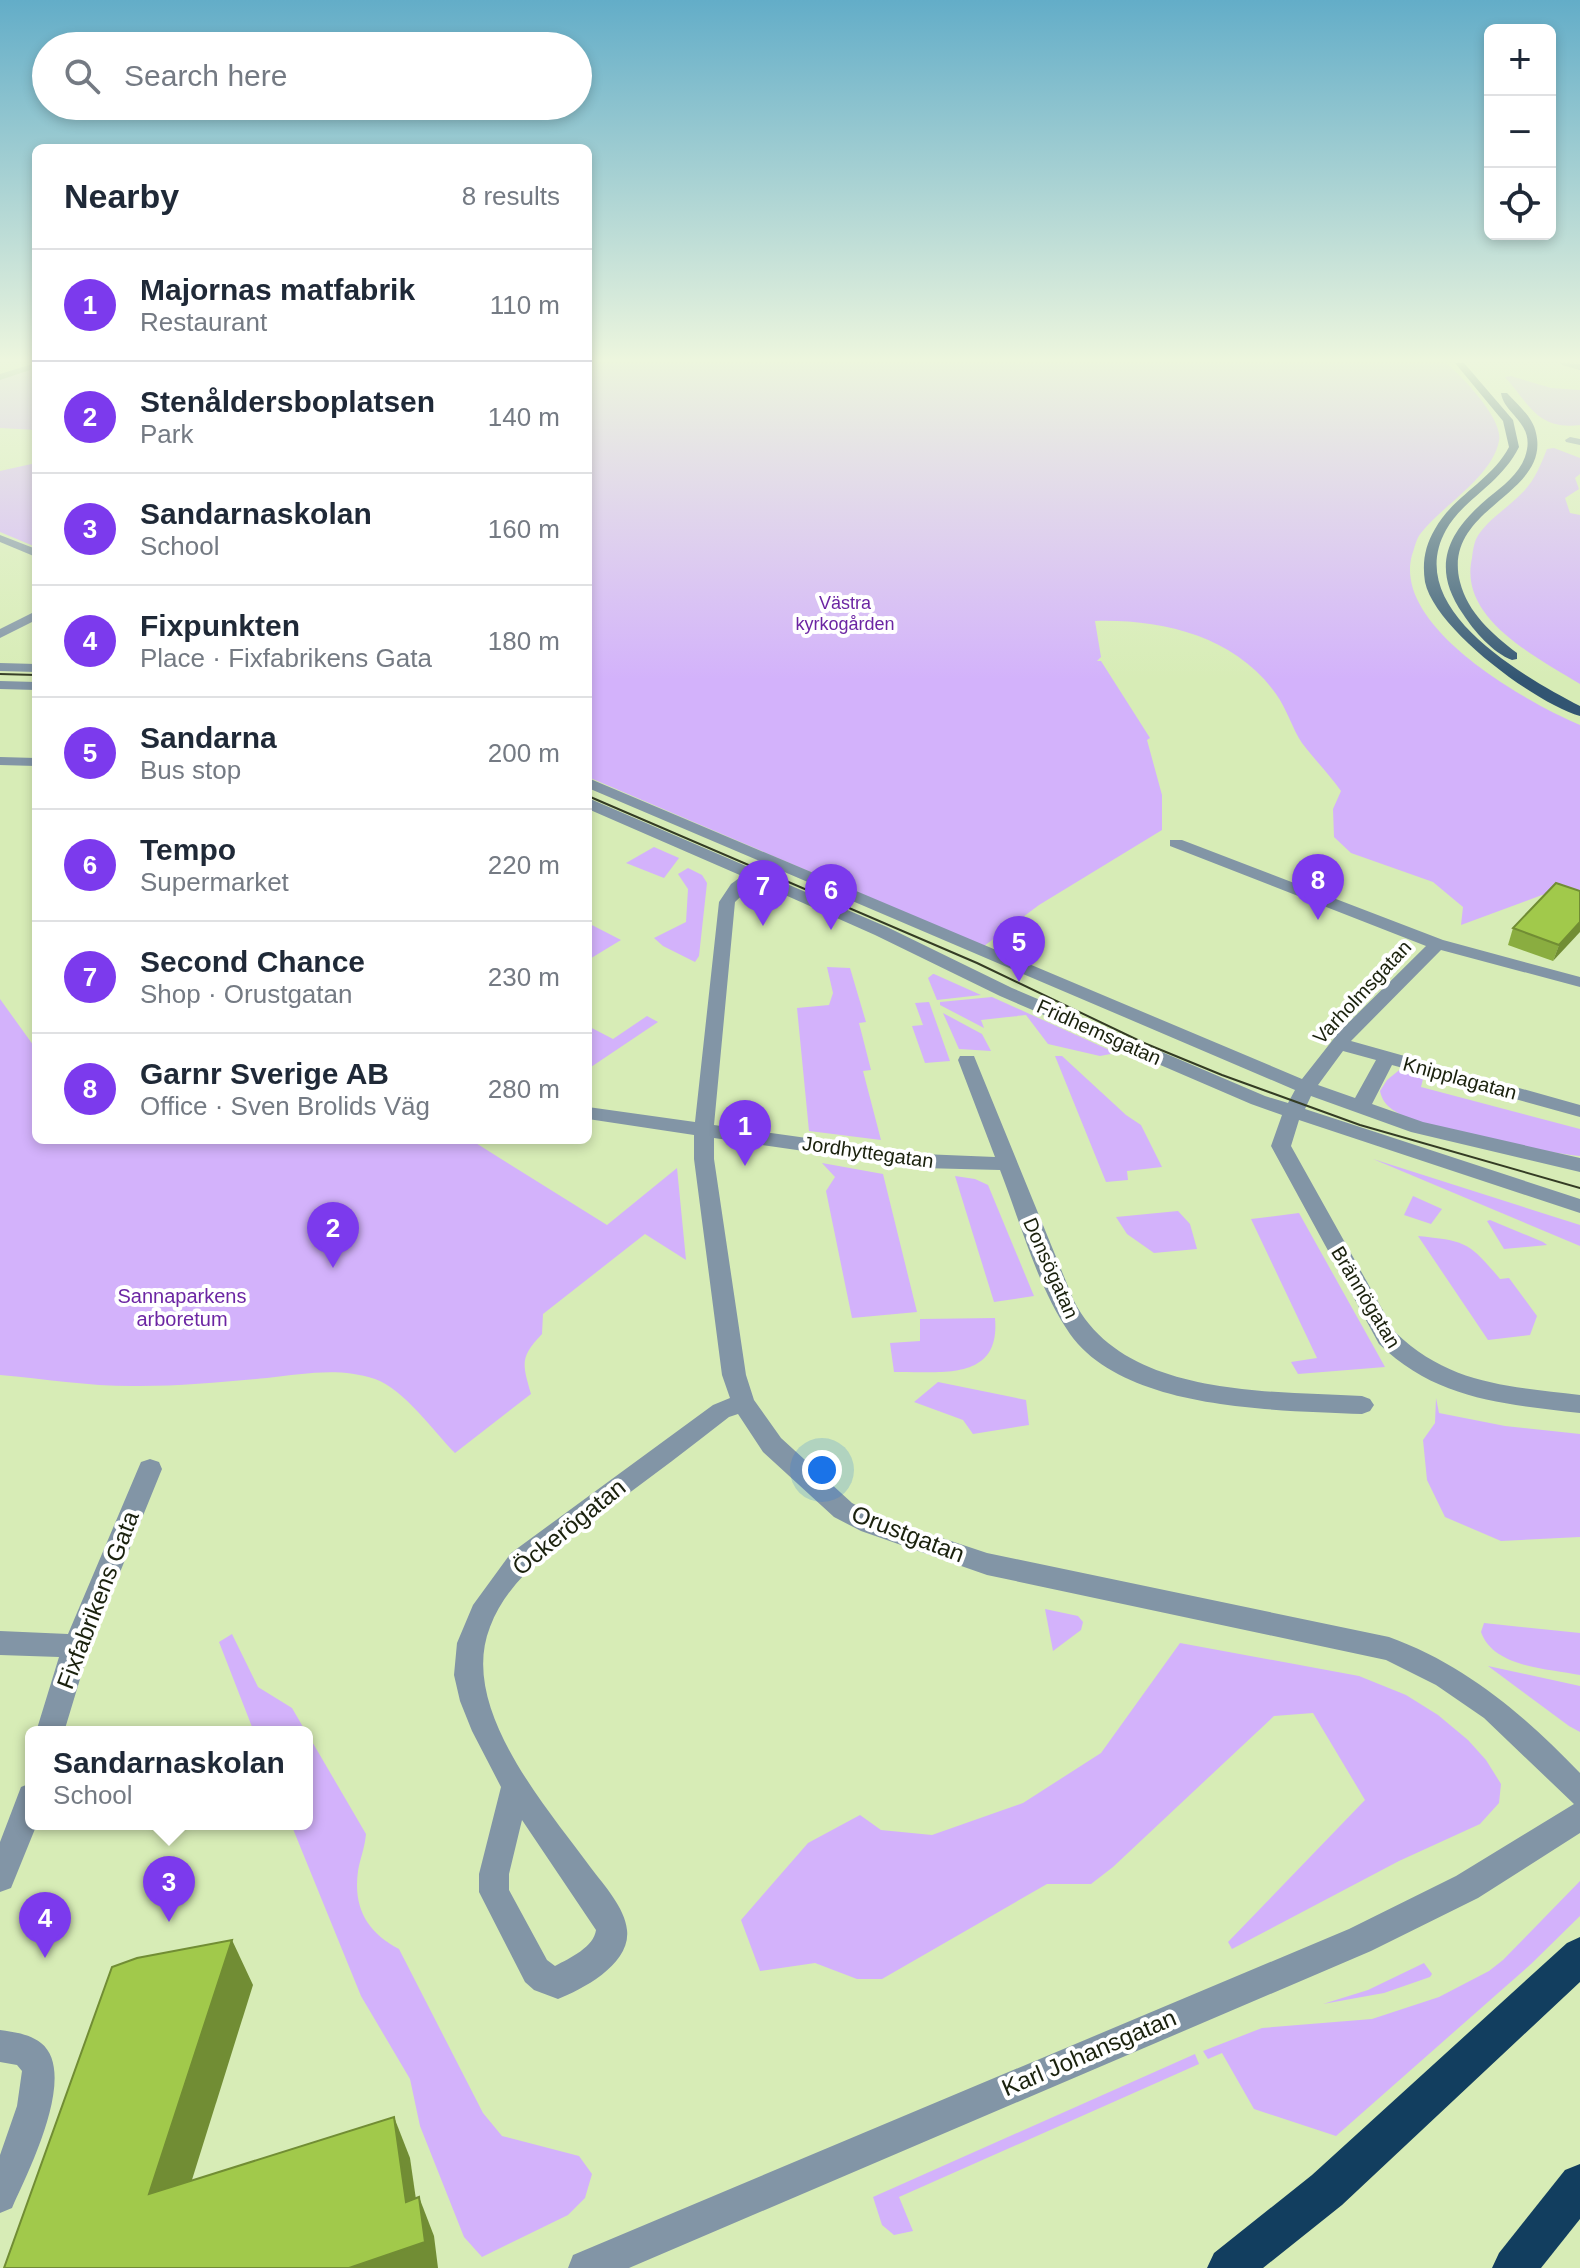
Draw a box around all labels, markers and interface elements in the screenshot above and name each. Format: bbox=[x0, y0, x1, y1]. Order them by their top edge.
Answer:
map controls bbox=[1484, 24, 1556, 240]
button: + bbox=[1484, 24, 1556, 96]
search box bbox=[32, 32, 592, 120]
icon: search bbox=[60, 54, 104, 98]
text: Search here bbox=[124, 59, 287, 92]
button: − bbox=[1484, 96, 1556, 168]
button: locate bbox=[1484, 168, 1556, 240]
text: Nearby bbox=[64, 177, 179, 215]
text: 8 results bbox=[462, 181, 560, 211]
text: Majornas matfabrik bbox=[140, 273, 415, 306]
text: 1 bbox=[83, 290, 97, 320]
text: 110 m bbox=[490, 290, 560, 320]
text: Restaurant bbox=[140, 307, 267, 337]
text: Stenåldersboplatsen bbox=[140, 385, 435, 418]
text: 2 bbox=[83, 402, 97, 432]
text: 140 m bbox=[488, 402, 560, 432]
text: Park bbox=[140, 419, 193, 449]
text: Sandarnaskolan bbox=[140, 497, 372, 530]
text: 3 bbox=[83, 514, 97, 544]
text: 160 m bbox=[488, 514, 560, 544]
text: School bbox=[140, 531, 220, 561]
park label: Västra kyrkogården bbox=[795, 593, 895, 634]
text: Fixpunkten bbox=[140, 609, 300, 642]
text: 4 bbox=[83, 626, 97, 656]
text: 180 m bbox=[488, 626, 560, 656]
text: Place · Fixfabrikens Gata bbox=[140, 643, 432, 673]
text: Sandarna bbox=[140, 721, 277, 754]
text: 5 bbox=[83, 738, 97, 768]
text: 200 m bbox=[488, 738, 560, 768]
text: Bus stop bbox=[140, 755, 241, 785]
text: Tempo bbox=[140, 833, 236, 866]
text: 6 bbox=[83, 850, 97, 880]
text: 220 m bbox=[488, 850, 560, 880]
pin: 8 bbox=[1292, 854, 1344, 920]
pin: 7 bbox=[737, 860, 789, 926]
pin: 6 bbox=[805, 864, 857, 930]
text: Supermarket bbox=[140, 867, 289, 897]
pin: 5 bbox=[993, 916, 1045, 982]
street label: Varholmsgatan bbox=[1309, 936, 1415, 1048]
text: Second Chance bbox=[140, 945, 365, 978]
text: 7 bbox=[83, 962, 97, 992]
text: 230 m bbox=[488, 962, 560, 992]
text: Shop · Orustgatan bbox=[140, 979, 352, 1009]
street label: Fridhemsgatan bbox=[1034, 995, 1164, 1069]
street label: Knipplagatan bbox=[1401, 1052, 1519, 1104]
text: Garnr Sverige AB bbox=[140, 1057, 389, 1090]
text: 8 bbox=[83, 1074, 97, 1104]
text: 280 m bbox=[488, 1074, 560, 1104]
text: Office · Sven Brolids Väg bbox=[140, 1091, 430, 1121]
pin: 1 bbox=[719, 1100, 771, 1166]
street label: Jordhyttegatan bbox=[801, 1132, 935, 1172]
pin: 2 bbox=[307, 1202, 359, 1268]
street label: Donsögatan bbox=[1019, 1214, 1083, 1322]
street label: Brännögatan bbox=[1327, 1242, 1405, 1352]
park label: Sannaparkens arboretum bbox=[118, 1285, 246, 1330]
your location bbox=[802, 1450, 842, 1490]
street label: Öckerögatan bbox=[507, 1473, 631, 1580]
street label: Orustgatan bbox=[848, 1500, 968, 1567]
street label: Fixfabrikens Gata bbox=[51, 1507, 144, 1692]
popup bbox=[25, 1726, 313, 1830]
text: Sandarnaskolan bbox=[53, 1746, 285, 1779]
text: School bbox=[53, 1780, 133, 1810]
pin: 3 bbox=[143, 1856, 195, 1922]
pin: 4 bbox=[19, 1892, 71, 1958]
street label: Karl Johansgatan bbox=[998, 2004, 1180, 2101]

